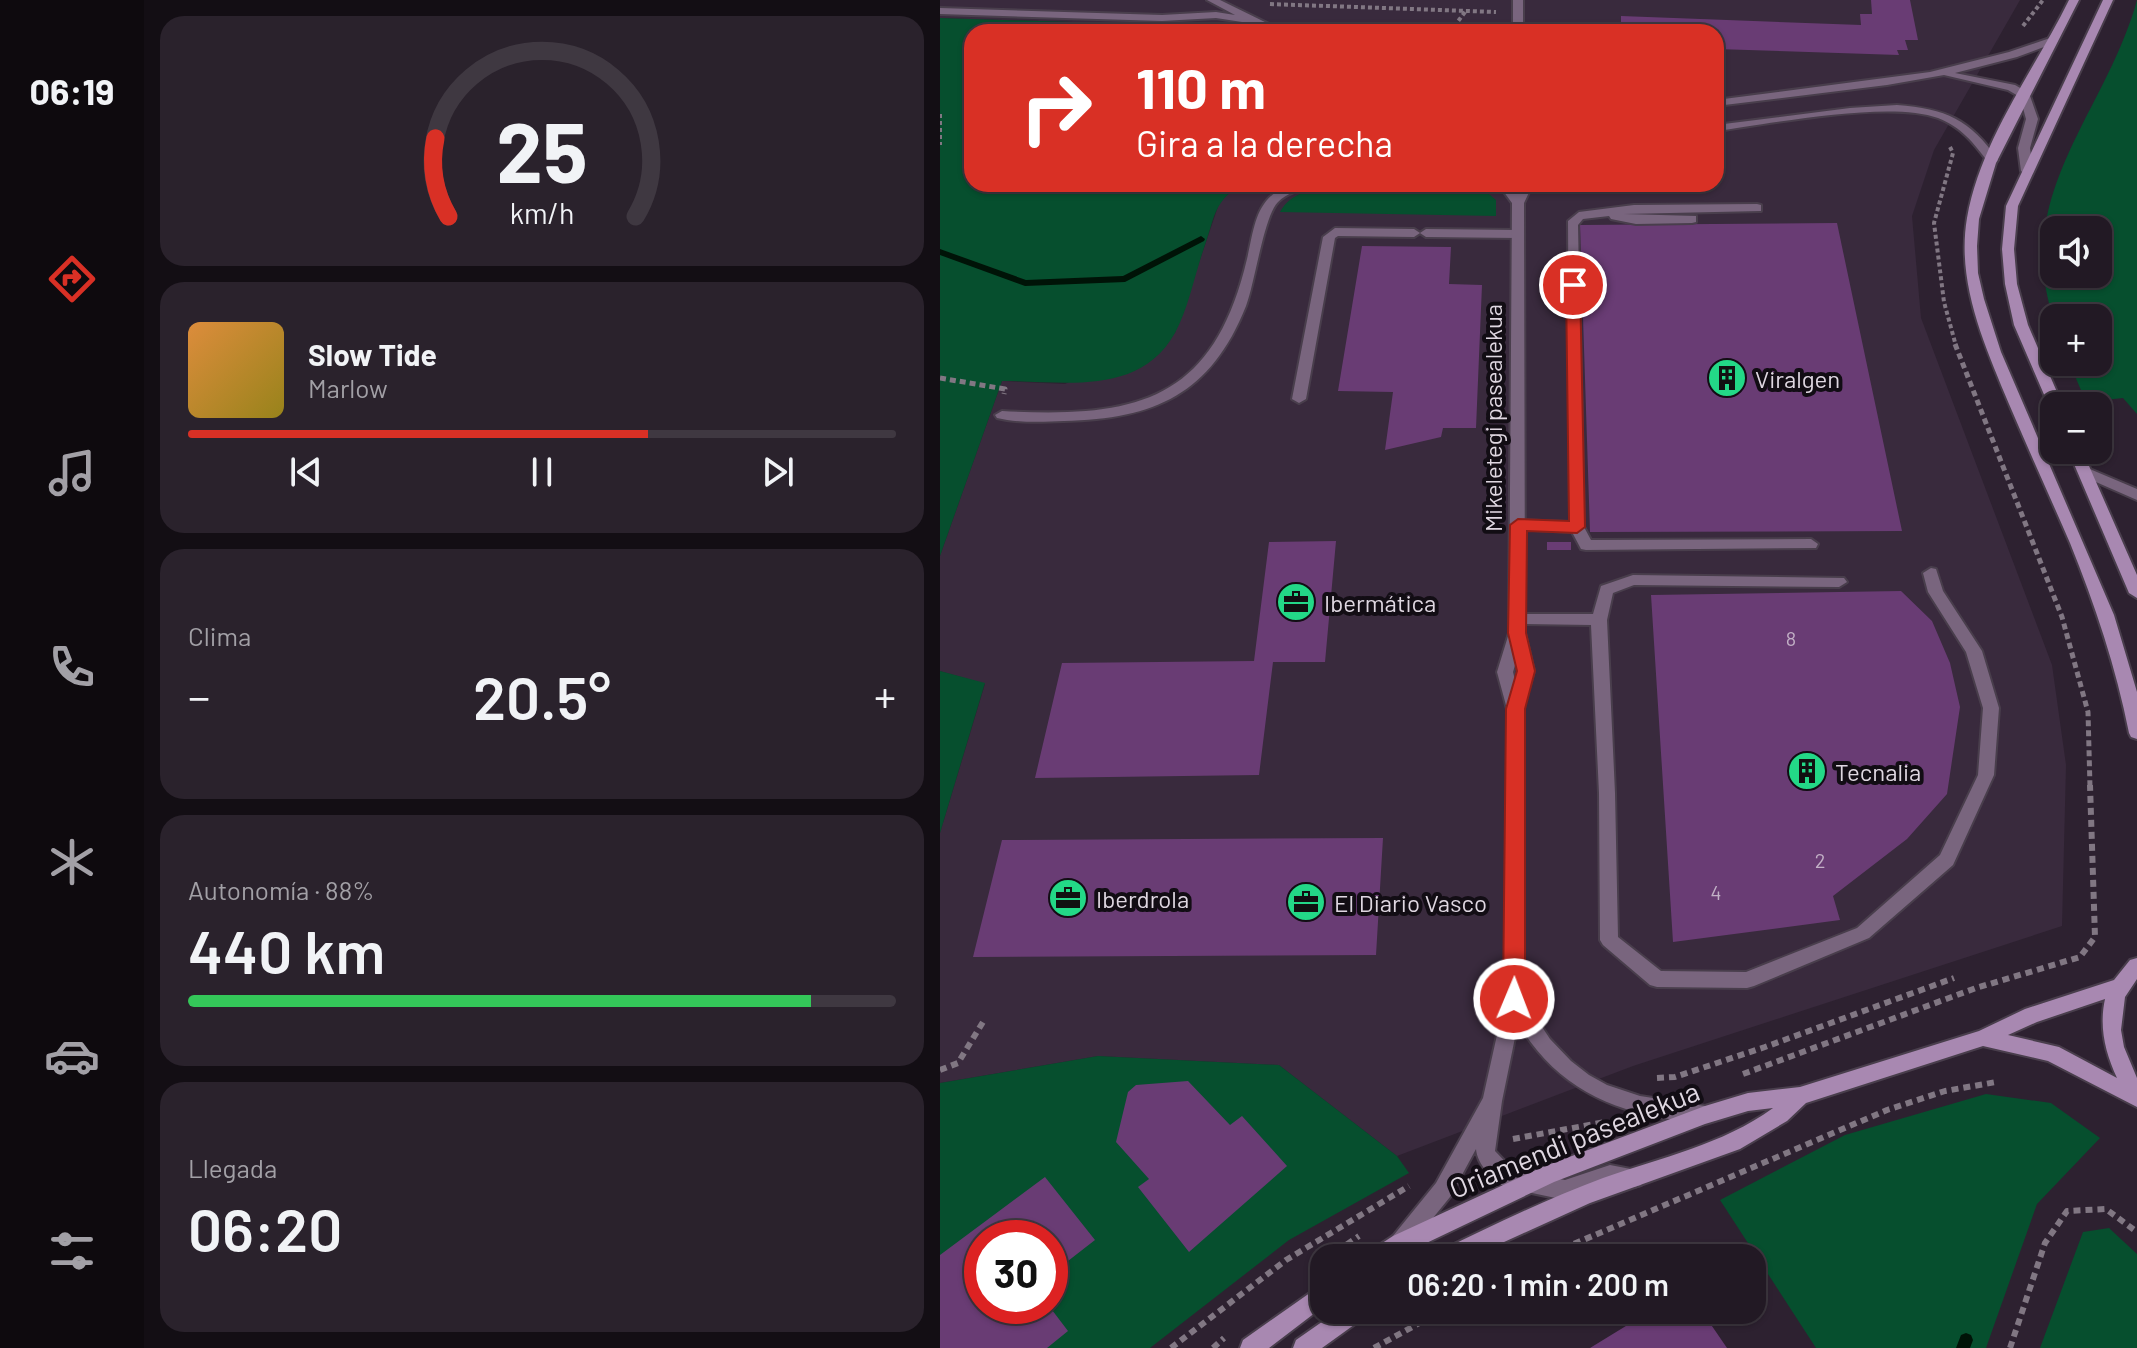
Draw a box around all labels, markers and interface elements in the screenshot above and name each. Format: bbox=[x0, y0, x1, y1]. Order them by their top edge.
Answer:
text: 110 m bbox=[1136, 53, 1266, 120]
icon: right bbox=[1004, 56, 1108, 160]
text: 06:19 bbox=[30, 69, 114, 112]
text: 25 bbox=[496, 100, 588, 200]
text: Gira a la derecha bbox=[1136, 121, 1393, 164]
text: km/h bbox=[510, 195, 574, 230]
map controls bbox=[2040, 216, 2112, 464]
button: sound bbox=[2040, 216, 2112, 288]
icon: directions bbox=[44, 251, 100, 307]
pin bbox=[1539, 251, 1607, 319]
icon: arrive bbox=[1551, 263, 1595, 307]
street label: Mikeletegi pasealekua bbox=[1478, 304, 1507, 532]
button: + bbox=[2040, 304, 2112, 376]
text: Slow Tide bbox=[308, 336, 437, 372]
building icon: Viralgen bbox=[1706, 357, 1748, 399]
place label: Viralgen bbox=[1755, 364, 1840, 393]
text: Marlow bbox=[308, 372, 388, 403]
button: − bbox=[2040, 392, 2112, 464]
icon: music bbox=[44, 445, 100, 501]
icon: previous bbox=[284, 450, 328, 494]
icon: pause bbox=[520, 450, 564, 494]
icon: next bbox=[756, 450, 800, 494]
office icon: Ibermática bbox=[1275, 581, 1317, 623]
place label: Ibermática bbox=[1324, 588, 1436, 617]
text: Clima bbox=[188, 620, 251, 651]
house number: 8 bbox=[1786, 626, 1796, 650]
icon: phone bbox=[44, 639, 100, 695]
text: 20.5° bbox=[473, 660, 611, 732]
text: − bbox=[188, 669, 210, 722]
text: + bbox=[874, 669, 896, 722]
building icon: Tecnalia bbox=[1786, 750, 1828, 792]
place label: Tecnalia bbox=[1835, 757, 1921, 786]
icon: climate bbox=[44, 834, 100, 890]
house number: 2 bbox=[1815, 848, 1825, 872]
text: Autonomía · 88% bbox=[188, 874, 374, 905]
office icon: Iberdrola bbox=[1047, 877, 1089, 919]
house number: 4 bbox=[1710, 880, 1722, 904]
office icon: El Diario Vasco bbox=[1285, 881, 1327, 923]
place label: Iberdrola bbox=[1096, 884, 1189, 913]
place label: El Diario Vasco bbox=[1334, 888, 1487, 917]
text: 440 km bbox=[188, 914, 385, 986]
position arrow bbox=[1472, 957, 1556, 1041]
icon: car bbox=[44, 1028, 100, 1084]
street label: Oriamendi pasealekua bbox=[1444, 1073, 1704, 1205]
text: Llegada bbox=[188, 1152, 277, 1183]
text: 06:20 bbox=[188, 1192, 342, 1264]
speed limit sign: 30 bbox=[964, 1220, 1068, 1324]
icon: filters bbox=[44, 1223, 100, 1279]
text: 06:20 · 1 min · 200 m bbox=[1407, 1266, 1669, 1302]

